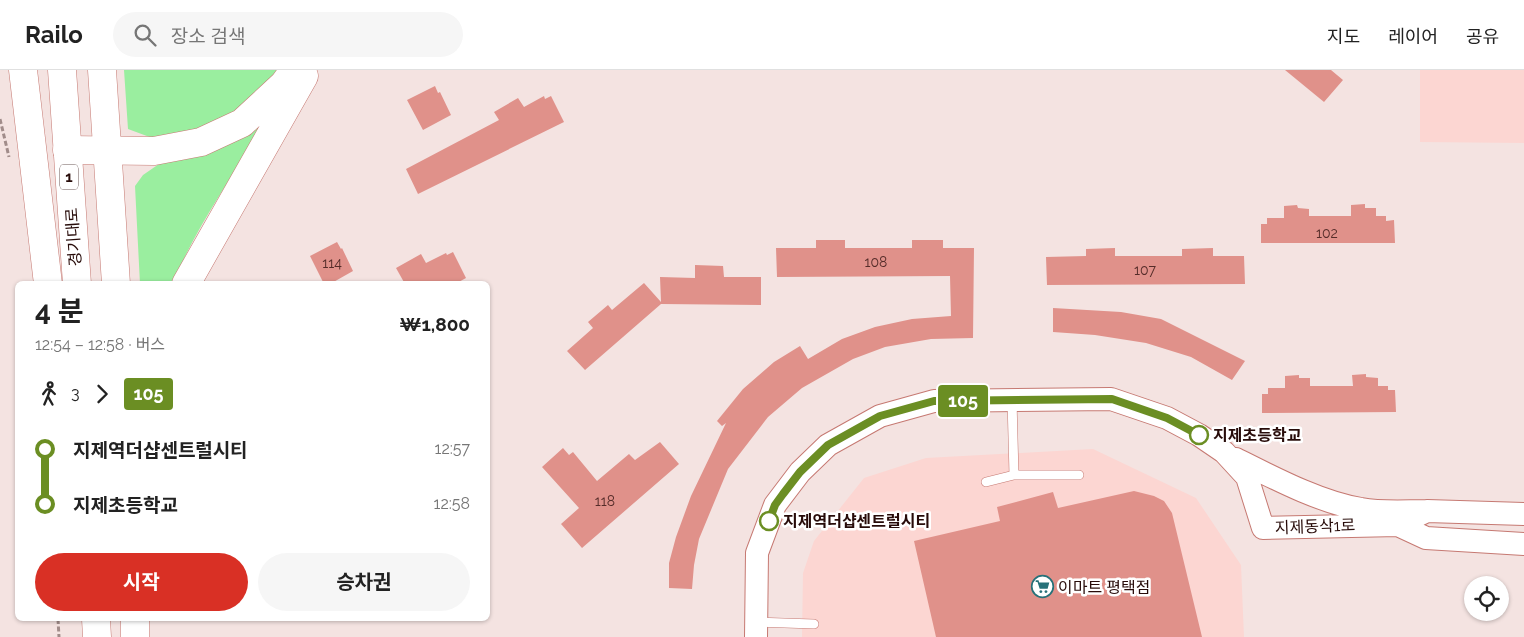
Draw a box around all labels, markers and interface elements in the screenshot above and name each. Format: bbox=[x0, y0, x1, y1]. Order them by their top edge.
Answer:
search box bbox=[113, 12, 463, 57]
text: Railo bbox=[25, 20, 83, 49]
icon: search bbox=[131, 21, 159, 49]
text: 장소 검색 bbox=[171, 25, 246, 47]
text: 지도 bbox=[1327, 26, 1360, 47]
text: 레이어 bbox=[1388, 26, 1438, 47]
text: 공유 bbox=[1466, 26, 1499, 47]
road number: 1 bbox=[60, 164, 78, 190]
street label: 경기대로 bbox=[62, 207, 85, 267]
house number: 102 bbox=[1316, 225, 1338, 241]
house number: 108 bbox=[865, 254, 887, 270]
house number: 114 bbox=[322, 255, 342, 271]
house number: 107 bbox=[1134, 262, 1156, 278]
text: 4 분 bbox=[35, 295, 83, 328]
text: ₩1,800 bbox=[400, 313, 470, 335]
text: 12:54 – 12:58 · 버스 bbox=[35, 335, 165, 354]
icon: walk bbox=[35, 380, 63, 408]
icon: forward bbox=[88, 380, 116, 408]
text: 105 bbox=[134, 383, 163, 404]
text: 3 bbox=[71, 384, 80, 403]
line badge: 105 bbox=[934, 385, 992, 417]
text: 105 bbox=[948, 390, 978, 411]
marker: 지제초등학교 bbox=[1189, 425, 1209, 445]
place label: 지제초등학교 bbox=[1213, 426, 1302, 445]
text: 지제역더샵센트럴시티 bbox=[73, 439, 248, 461]
text: 12:57 bbox=[435, 439, 470, 458]
house number: 118 bbox=[595, 493, 615, 509]
text: 지제초등학교 bbox=[73, 494, 178, 516]
text: 12:58 bbox=[434, 494, 470, 513]
marker: 지제역더샵센트럴시티 bbox=[759, 511, 779, 531]
place label: 지제역더샵센트럴시티 bbox=[783, 512, 930, 531]
street label: 지제동삭1로 bbox=[1274, 516, 1356, 537]
button: 시작 bbox=[35, 553, 248, 611]
button: 승차권 bbox=[258, 553, 470, 611]
supermarket icon: 이마트 평택점 bbox=[1030, 575, 1054, 599]
map controls bbox=[1464, 576, 1509, 621]
button: locate bbox=[1464, 576, 1509, 621]
place label: 이마트 평택점 bbox=[1058, 578, 1150, 597]

